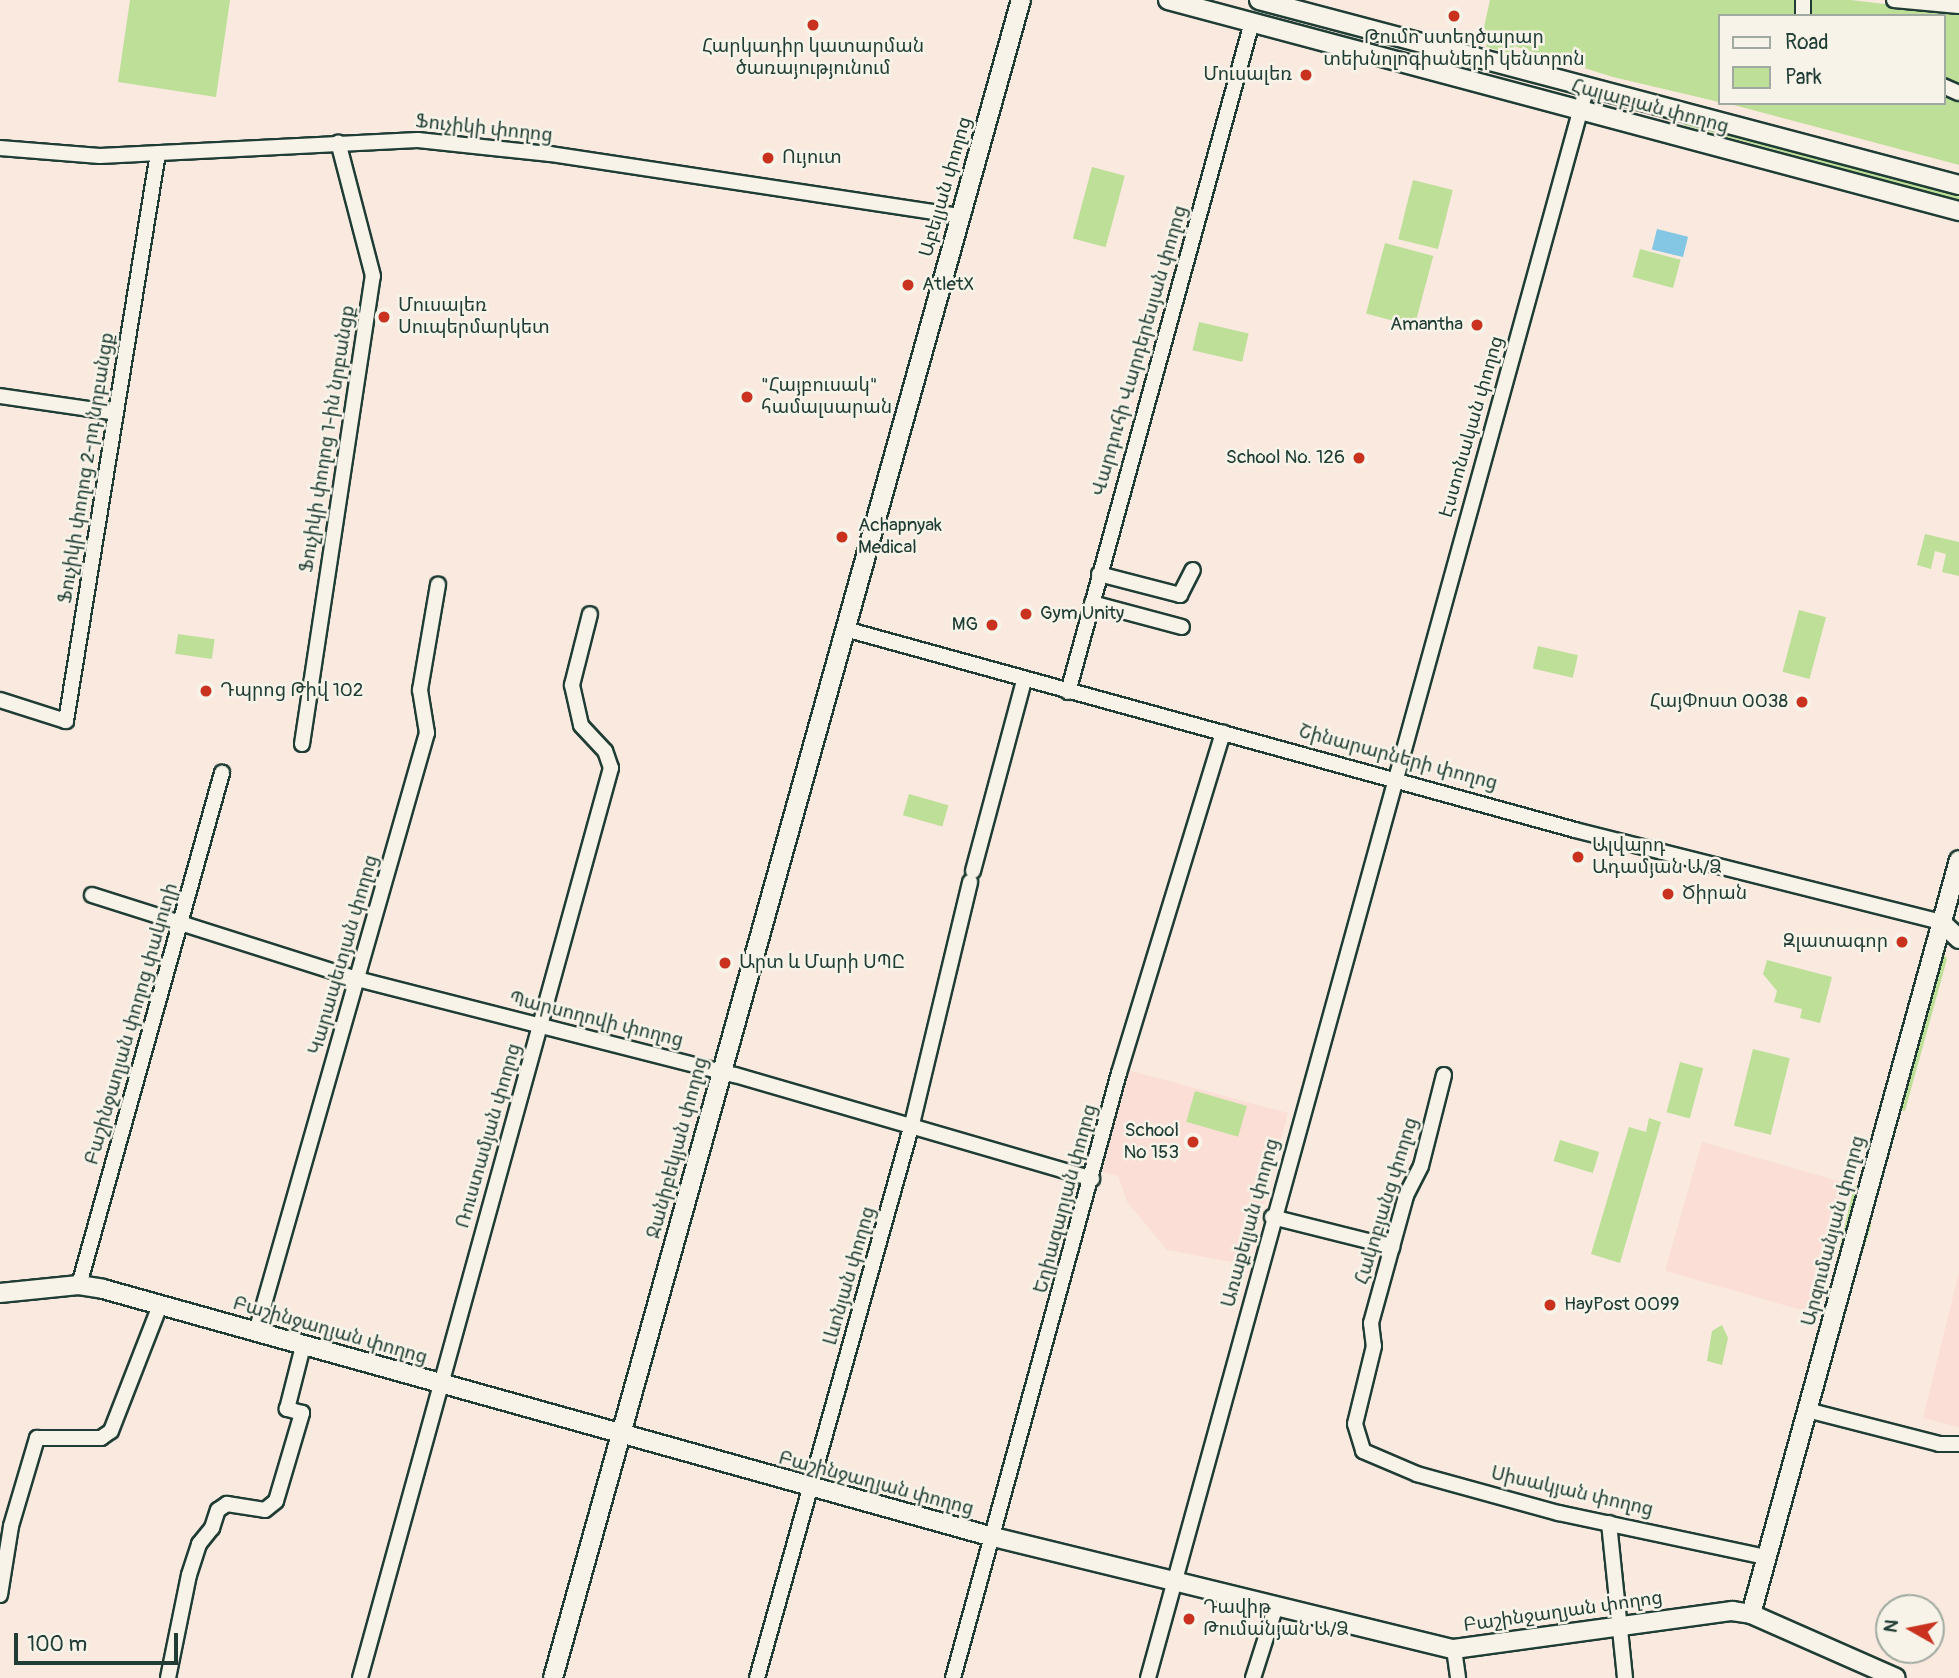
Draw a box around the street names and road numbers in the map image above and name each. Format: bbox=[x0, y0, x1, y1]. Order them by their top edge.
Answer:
street label: Հալաբյան փողոց bbox=[1569, 75, 1731, 139]
street label: Ֆուչիկի փողոց bbox=[414, 110, 554, 148]
street label: Աբելյան փողոց bbox=[915, 114, 977, 260]
street label: Վարդուհի Վարդերեսյան փողոց bbox=[1088, 203, 1192, 499]
street label: Ֆուչիկի փողոց 1-ին նրբանցք bbox=[296, 304, 360, 574]
street label: Ֆուչիկի փողոց 2-րդ նրբանցք bbox=[54, 331, 120, 605]
street label: Էստոնական փողոց bbox=[1435, 333, 1509, 521]
street label: Շինարարների փողոց bbox=[1296, 720, 1500, 796]
street label: Կարապետյան փողոց bbox=[305, 852, 383, 1058]
street label: Բաշինջաղյան փողոց փակուղի bbox=[81, 880, 183, 1168]
street label: Պարսողովի փողոց bbox=[507, 987, 685, 1053]
street label: Ռուստամյան փողոց bbox=[452, 1041, 526, 1231]
street label: Ջանիբեկյան փողոց bbox=[643, 1055, 713, 1241]
street label: Եղիազարյան փողոց bbox=[1030, 1102, 1102, 1296]
street label: Հակոբյանց փողոց bbox=[1351, 1115, 1423, 1287]
street label: Արզումանյան փողոց bbox=[1798, 1133, 1870, 1329]
street label: Առաքելյան փողոց bbox=[1217, 1136, 1285, 1310]
street label: Լևոնյան փողոց bbox=[819, 1204, 881, 1348]
street label: Բաշինջաղյան փողոց bbox=[230, 1292, 430, 1370]
street label: Բաշինջաղյան փողոց bbox=[776, 1447, 976, 1521]
street label: Սիսակյան փողոց bbox=[1489, 1462, 1655, 1522]
street label: Բաշինջաղյան փողոց bbox=[1462, 1587, 1664, 1637]

